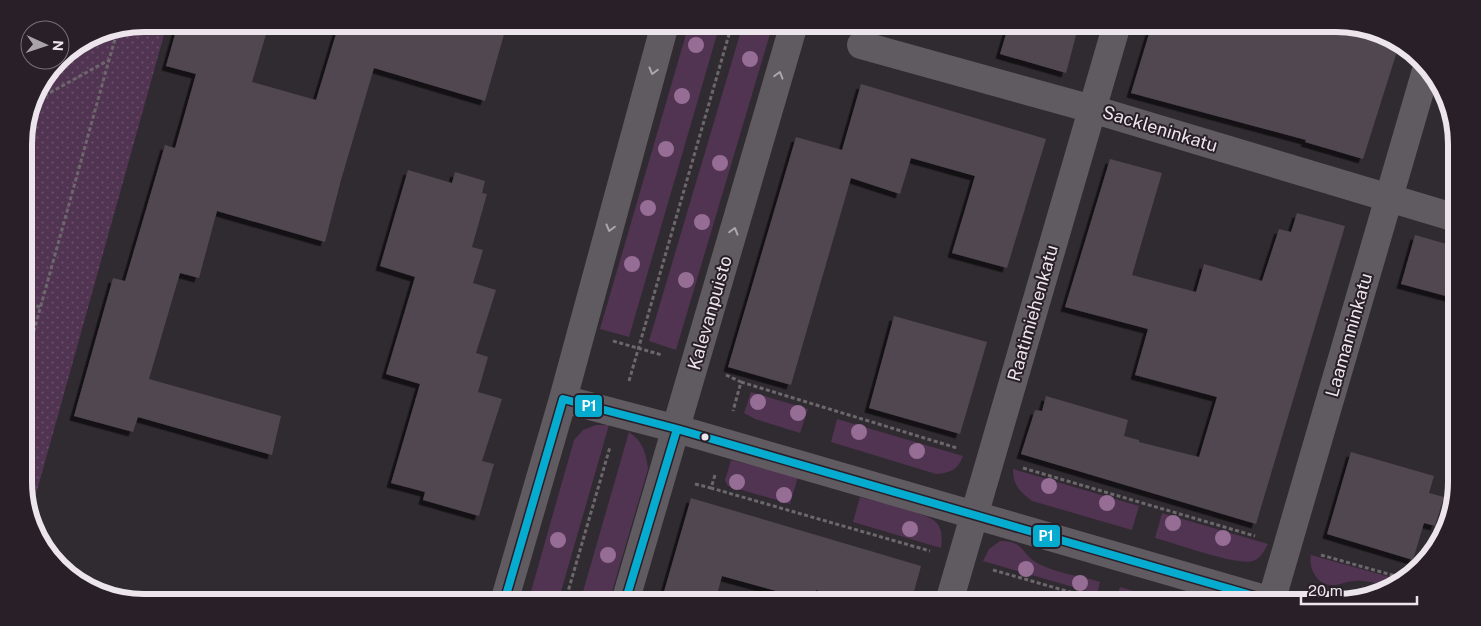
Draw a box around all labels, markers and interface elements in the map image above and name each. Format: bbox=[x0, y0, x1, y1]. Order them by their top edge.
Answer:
north arrow bbox=[20, 20, 70, 70]
text: N bbox=[50, 40, 66, 52]
one-way arrow bbox=[648, 66, 658, 74]
one-way arrow bbox=[774, 71, 784, 79]
street label: Sackleninkatu bbox=[1100, 101, 1220, 156]
one-way arrow bbox=[605, 223, 616, 232]
one-way arrow bbox=[728, 227, 738, 235]
street label: Raatimiehenkatu bbox=[1003, 242, 1062, 384]
street label: Kalevanpuisto bbox=[683, 253, 736, 372]
street label: Laamanninkatu bbox=[1321, 270, 1376, 399]
line badge: P1 bbox=[574, 394, 603, 418]
text: P1 bbox=[581, 398, 597, 414]
unlabelled marker bbox=[700, 432, 710, 442]
line badge: P1 bbox=[1032, 524, 1061, 548]
text: P1 bbox=[1038, 528, 1054, 544]
scale bar bbox=[1301, 574, 1417, 606]
text: 20 m bbox=[1308, 582, 1343, 599]

